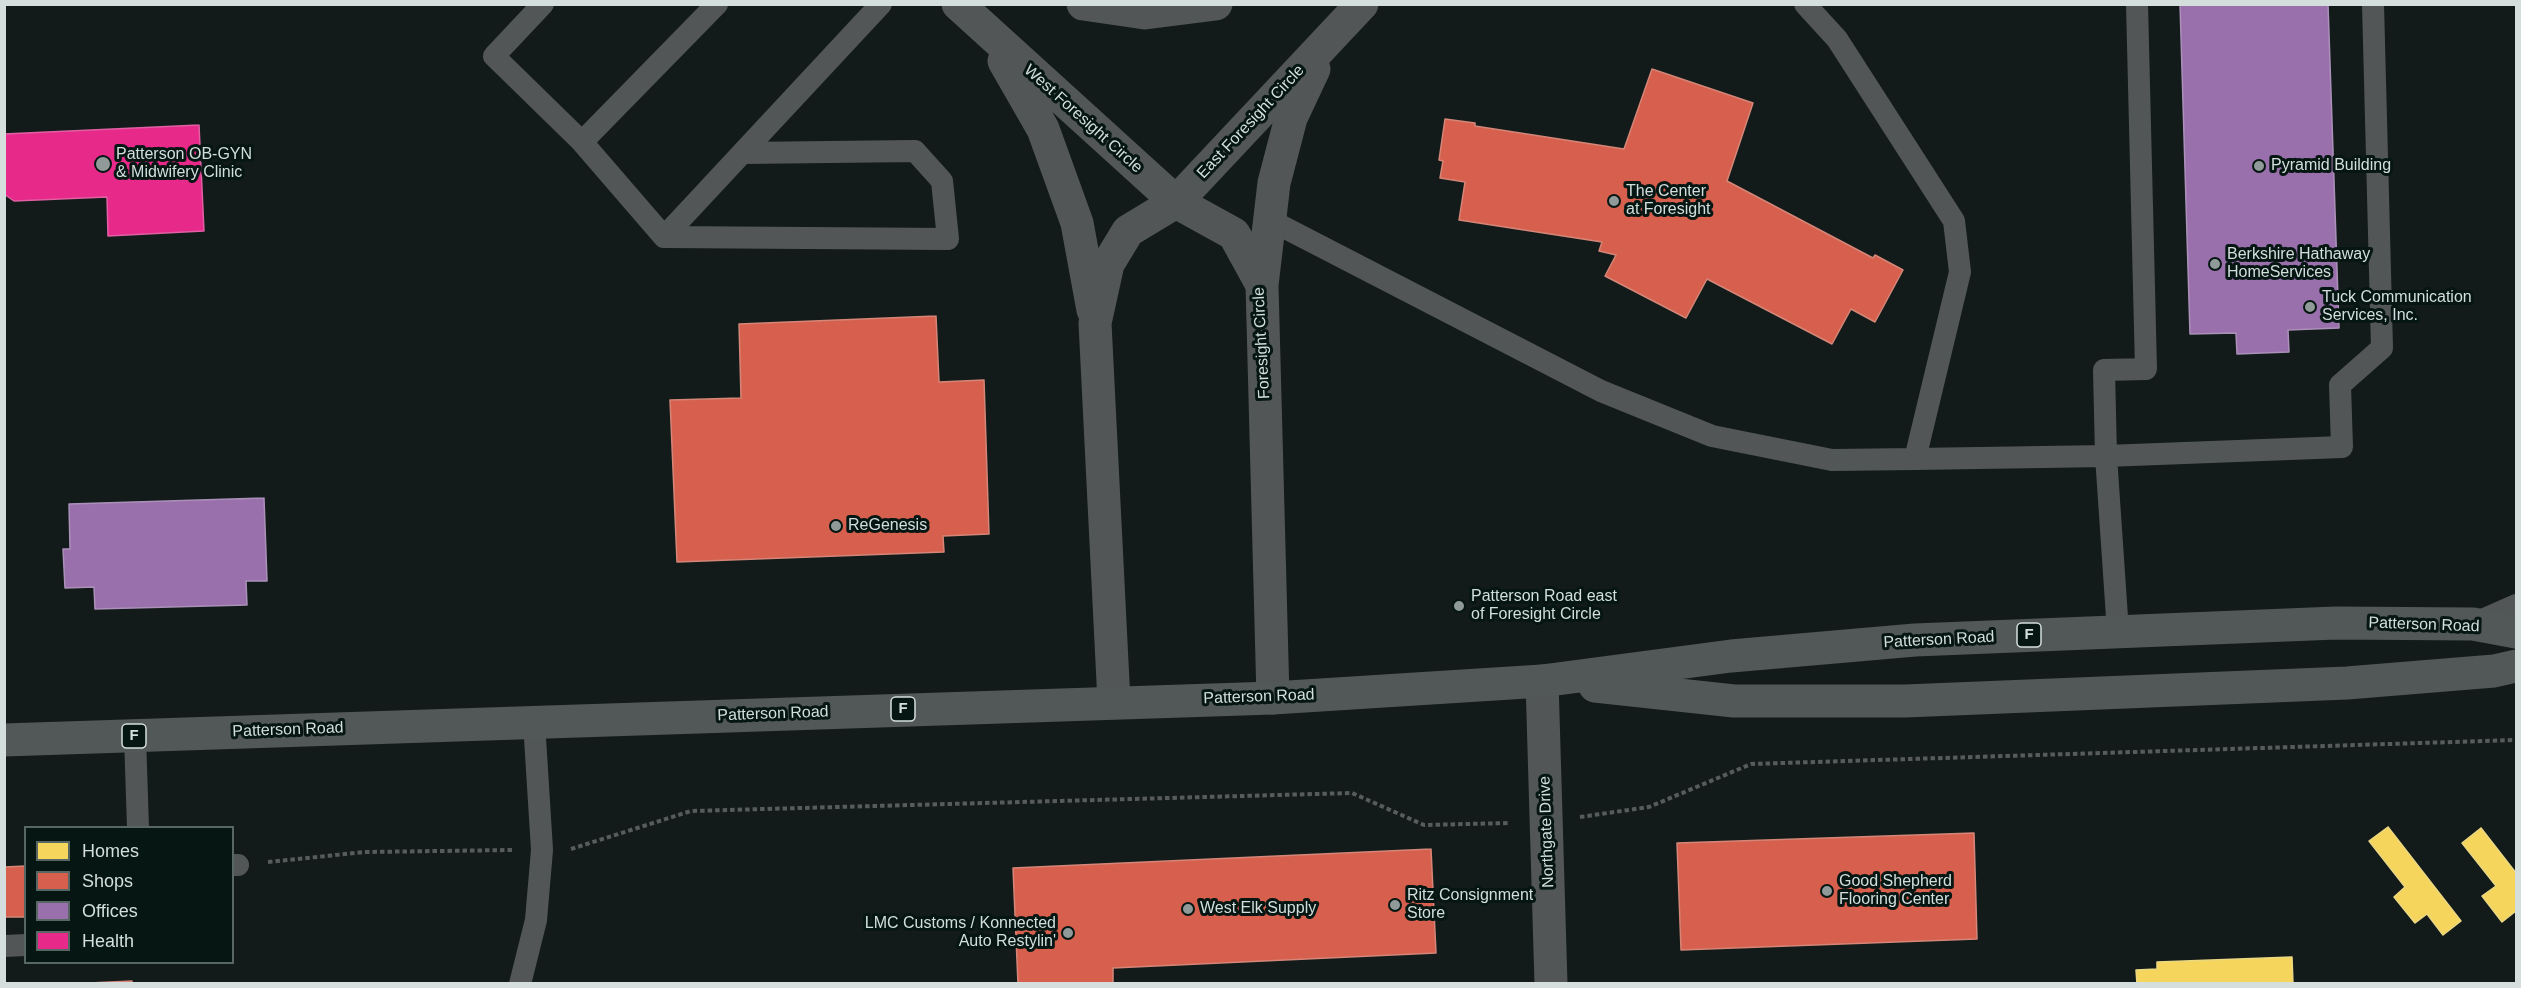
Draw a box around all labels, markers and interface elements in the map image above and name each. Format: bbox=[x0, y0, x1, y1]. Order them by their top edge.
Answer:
street label: West Foresight Circle bbox=[1020, 61, 1146, 177]
street label: East Foresight Circle bbox=[1193, 61, 1309, 183]
place label: Patterson OB-GYN & Midwifery Clinic bbox=[116, 145, 252, 183]
marker: Patterson OB-GYN & Midwifery Clinic bbox=[94, 155, 112, 173]
place label: Pyramid Building bbox=[2271, 156, 2391, 176]
marker: Pyramid Building bbox=[2252, 159, 2266, 173]
place label: The Center at Foresight bbox=[1626, 182, 1710, 220]
marker: The Center at Foresight bbox=[1607, 194, 1621, 208]
place label: Berkshire Hathaway HomeServices bbox=[2227, 245, 2370, 283]
marker: Berkshire Hathaway HomeServices bbox=[2208, 257, 2222, 271]
street label: Foresight Circle bbox=[1249, 287, 1275, 399]
place label: Tuck Communication Services, Inc. bbox=[2322, 288, 2472, 326]
marker: Tuck Communication Services, Inc. bbox=[2303, 300, 2317, 314]
place label: ReGenesis bbox=[848, 516, 927, 536]
marker: ReGenesis bbox=[829, 519, 843, 533]
place label: Patterson Road east of Foresight Circle bbox=[1471, 587, 1617, 625]
marker: Patterson Road east of Foresight Circle bbox=[1452, 599, 1466, 613]
street label: Patterson Road bbox=[2368, 613, 2480, 637]
road number: F bbox=[2017, 623, 2041, 647]
street label: Patterson Road bbox=[1883, 628, 1995, 652]
street label: Patterson Road bbox=[1203, 685, 1315, 709]
road number: F bbox=[891, 697, 915, 721]
street label: Patterson Road bbox=[717, 702, 829, 726]
street label: Patterson Road bbox=[232, 718, 344, 742]
road number: F bbox=[122, 724, 146, 748]
street label: Northgate Drive bbox=[1535, 776, 1559, 888]
legend bbox=[24, 826, 234, 964]
text: Homes bbox=[82, 841, 139, 861]
text: Shops bbox=[82, 871, 133, 891]
place label: Good Shepherd Flooring Center bbox=[1839, 872, 1952, 910]
marker: Good Shepherd Flooring Center bbox=[1820, 884, 1834, 898]
place label: Ritz Consignment Store bbox=[1407, 886, 1533, 924]
marker: Ritz Consignment Store bbox=[1388, 898, 1402, 912]
place label: West Elk Supply bbox=[1200, 899, 1316, 919]
text: Offices bbox=[82, 901, 138, 921]
marker: West Elk Supply bbox=[1181, 902, 1195, 916]
place label: LMC Customs / Konnected Auto Restylin' bbox=[865, 914, 1056, 952]
marker: LMC Customs / Konnected Auto Restylin' bbox=[1061, 926, 1075, 940]
text: Health bbox=[82, 931, 134, 951]

